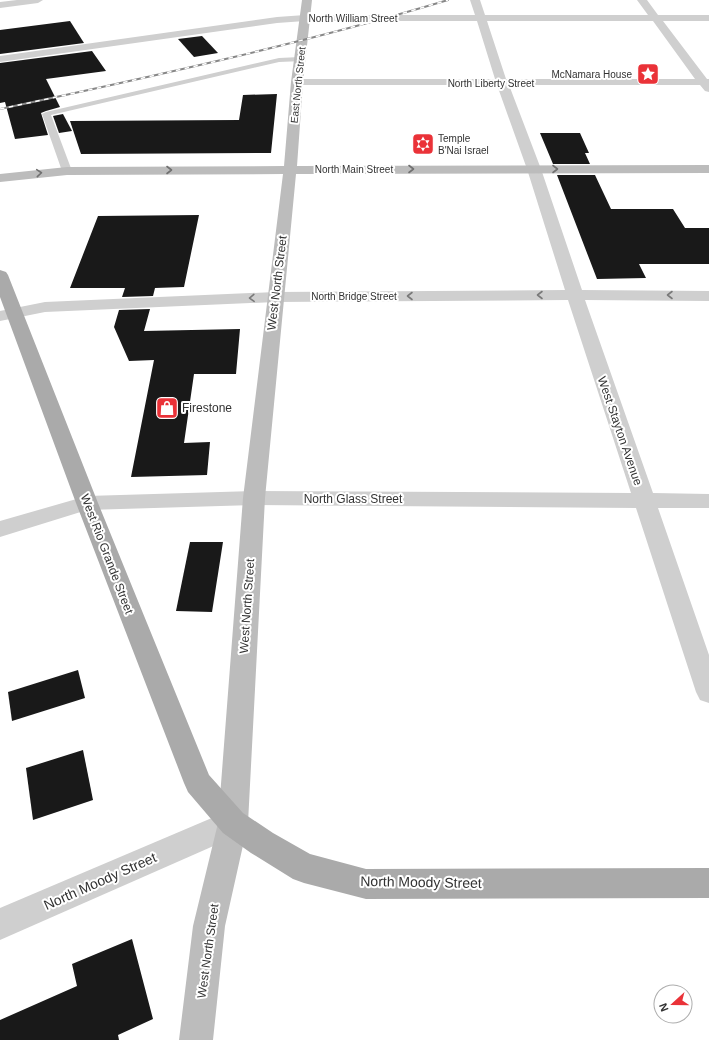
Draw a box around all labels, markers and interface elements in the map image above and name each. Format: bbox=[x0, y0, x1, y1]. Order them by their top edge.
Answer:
street label: North William Street bbox=[309, 13, 398, 24]
street label: East North Street bbox=[289, 46, 308, 124]
place icon: McNamara House bbox=[635, 61, 661, 87]
place label: McNamara House bbox=[551, 69, 632, 80]
street label: North Liberty Street bbox=[448, 78, 535, 89]
synagogue icon: Temple B'Nai Israel bbox=[410, 131, 436, 157]
place label: Temple B'Nai Israel bbox=[438, 133, 489, 156]
street label: North Main Street bbox=[315, 164, 393, 175]
one-way arrow bbox=[408, 165, 414, 173]
one-way arrow bbox=[552, 165, 558, 173]
one-way arrow bbox=[166, 166, 172, 174]
one-way arrow bbox=[36, 169, 42, 178]
street label: West North Street bbox=[264, 234, 290, 331]
street label: North Bridge Street bbox=[311, 291, 397, 302]
one-way arrow bbox=[537, 291, 543, 299]
one-way arrow bbox=[667, 291, 673, 299]
one-way arrow bbox=[407, 292, 413, 300]
one-way arrow bbox=[249, 294, 255, 302]
street label: West Stayton Avenue bbox=[595, 375, 645, 488]
shop icon: Firestone bbox=[154, 395, 180, 421]
place label: Firestone bbox=[182, 401, 232, 415]
street label: West Rio Grande Street bbox=[78, 492, 137, 616]
street label: North Glass Street bbox=[304, 492, 403, 506]
street label: West North Street bbox=[237, 557, 257, 654]
street label: North Moody Street bbox=[41, 849, 159, 913]
street label: North Moody Street bbox=[360, 873, 482, 891]
street label: West North Street bbox=[194, 902, 222, 999]
north arrow bbox=[653, 984, 693, 1024]
text: N bbox=[657, 1002, 671, 1013]

